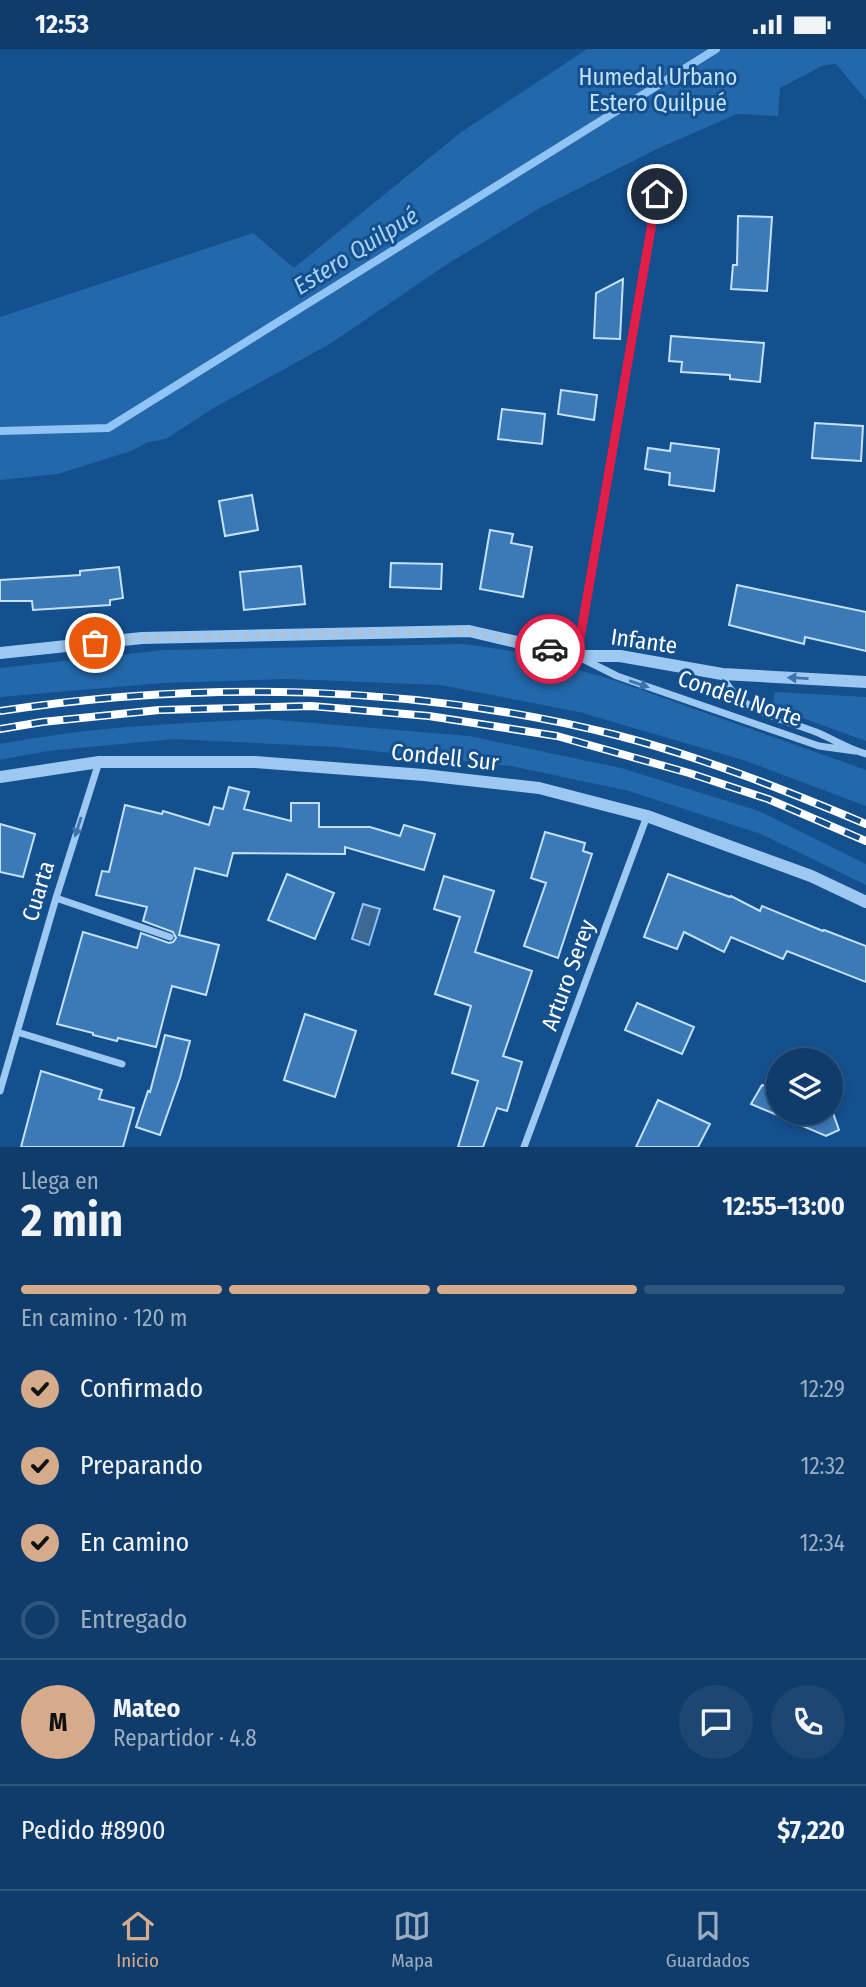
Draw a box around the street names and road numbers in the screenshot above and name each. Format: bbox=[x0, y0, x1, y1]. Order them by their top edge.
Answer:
street label: Infante bbox=[609, 622, 679, 660]
street label: Condell Norte bbox=[674, 664, 806, 732]
street label: Condell Sur bbox=[390, 737, 500, 777]
street label: Cuarta bbox=[16, 858, 60, 924]
street label: Arturo Serey bbox=[535, 915, 601, 1034]

